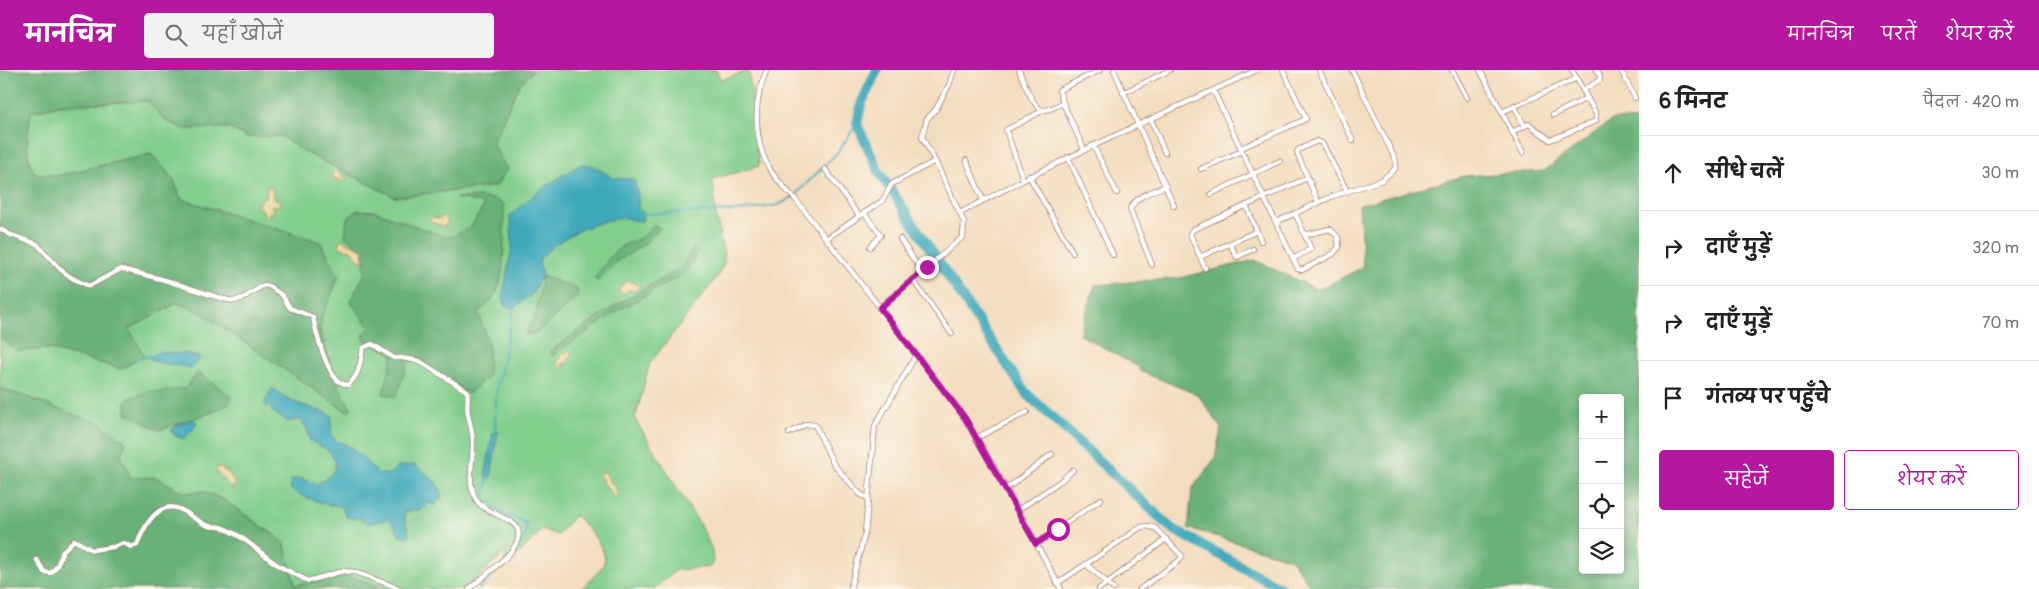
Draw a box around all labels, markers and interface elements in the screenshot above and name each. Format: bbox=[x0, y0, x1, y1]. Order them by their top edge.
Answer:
search box bbox=[144, 13, 494, 58]
text: मानचित्र bbox=[25, 20, 114, 49]
icon: search bbox=[162, 21, 190, 49]
text: यहाँ खोजें bbox=[202, 22, 283, 46]
text: मानचित्र bbox=[1787, 23, 1853, 46]
text: परतें bbox=[1881, 23, 1917, 46]
text: शेयर करें bbox=[1945, 23, 2014, 46]
text: 6 मिनट bbox=[1659, 88, 1727, 115]
text: पैदल · 420 m bbox=[1923, 92, 2019, 112]
icon: ahead bbox=[1659, 159, 1687, 187]
text: सीधे चलें bbox=[1706, 160, 1783, 184]
text: 30 m bbox=[1981, 163, 2019, 183]
icon: right bbox=[1659, 234, 1687, 262]
text: दाएँ मुड़ें bbox=[1706, 235, 1771, 259]
text: 320 m bbox=[1973, 238, 2019, 258]
route end bbox=[916, 256, 939, 279]
icon: right bbox=[1659, 309, 1687, 337]
text: दाएँ मुड़ें bbox=[1706, 310, 1771, 334]
text: 70 m bbox=[1982, 313, 2019, 333]
icon: arrive bbox=[1659, 384, 1687, 412]
text: गंतव्य पर पहुँचे bbox=[1706, 385, 1830, 409]
map controls bbox=[1579, 394, 1624, 574]
button: + bbox=[1579, 394, 1624, 439]
button: − bbox=[1579, 439, 1624, 484]
button: सहेजें bbox=[1659, 450, 1834, 510]
button: शेयर करें bbox=[1844, 450, 2019, 510]
button: locate bbox=[1579, 484, 1624, 529]
route start bbox=[1047, 518, 1070, 541]
button: layers bbox=[1579, 529, 1624, 574]

